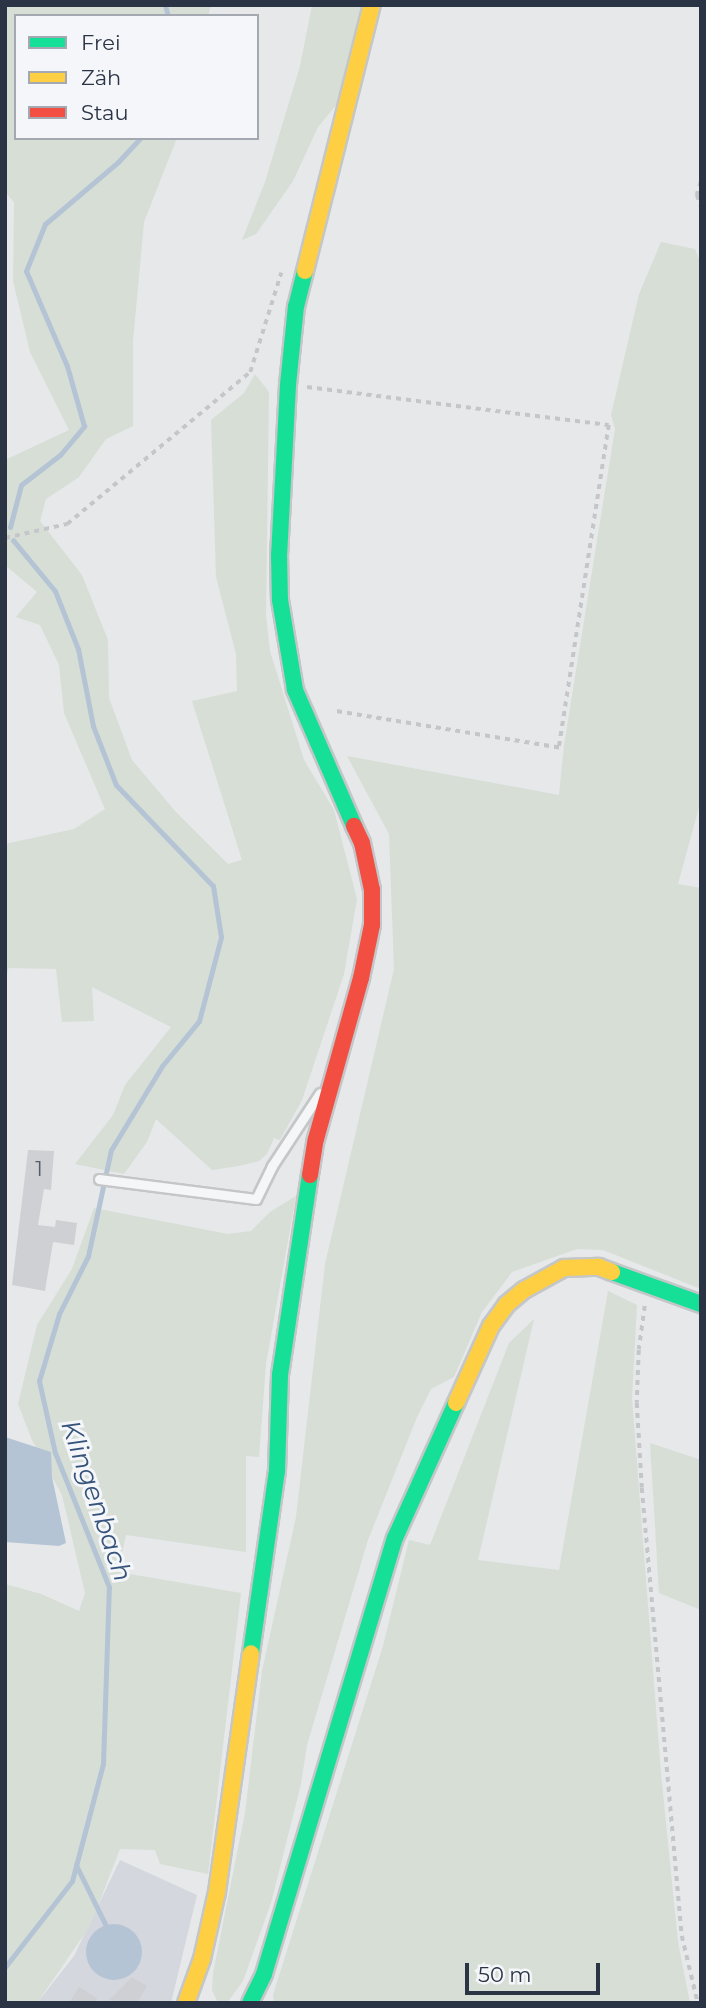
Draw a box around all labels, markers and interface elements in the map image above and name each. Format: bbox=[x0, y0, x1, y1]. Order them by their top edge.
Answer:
legend bbox=[14, 14, 259, 140]
text: Frei bbox=[81, 30, 121, 55]
text: Zäh bbox=[81, 65, 121, 90]
text: Stau bbox=[81, 100, 129, 125]
house number: 1 bbox=[35, 1156, 43, 1182]
water label: Klingenbach bbox=[54, 1416, 138, 1586]
scale bar bbox=[468, 1948, 603, 1992]
text: 50 m bbox=[478, 1962, 532, 1987]

